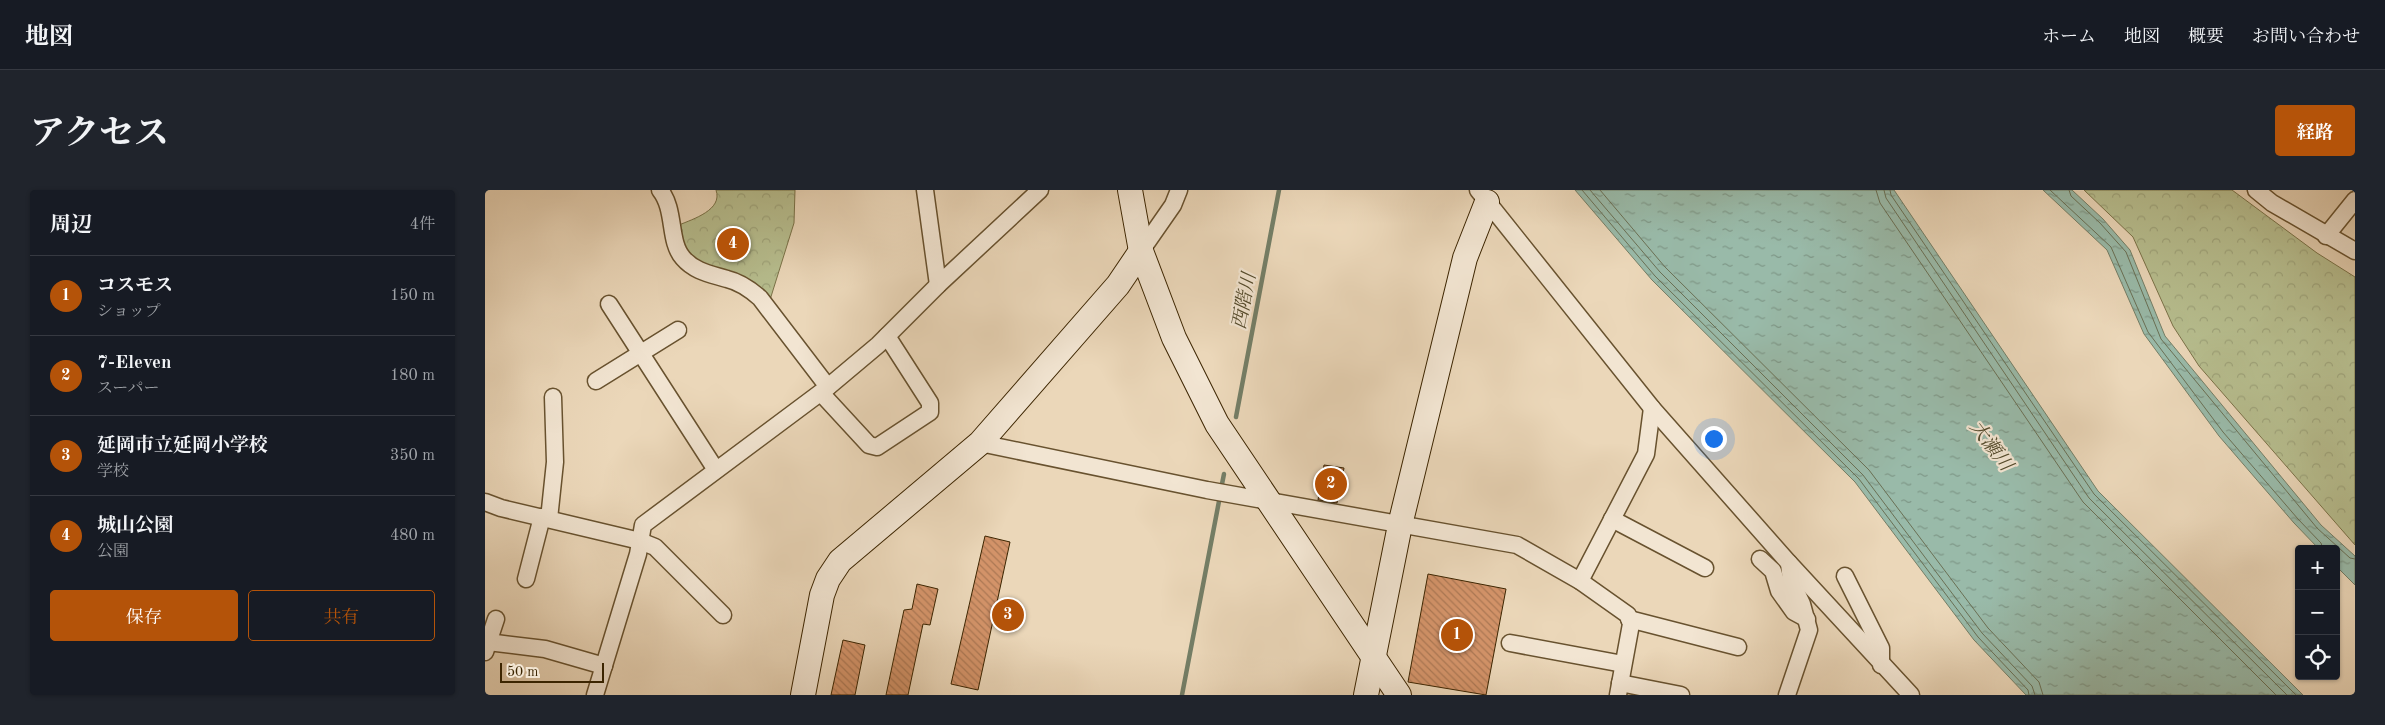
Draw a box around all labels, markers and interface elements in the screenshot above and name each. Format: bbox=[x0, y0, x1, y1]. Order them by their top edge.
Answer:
text: 地図 bbox=[25, 26, 73, 50]
text: ホーム bbox=[2042, 28, 2096, 46]
text: 地図 bbox=[2124, 28, 2160, 46]
text: 概要 bbox=[2188, 28, 2224, 46]
text: お問い合わせ bbox=[2252, 28, 2360, 46]
button: 経路 bbox=[2275, 105, 2355, 156]
text: アクセス bbox=[30, 117, 169, 152]
text: 周辺 bbox=[50, 215, 92, 236]
text: 4件 bbox=[410, 217, 435, 233]
pin: 4 bbox=[717, 225, 749, 263]
water label: 西階川 bbox=[1229, 269, 1261, 331]
text: コスモス bbox=[97, 277, 173, 296]
text: 1 bbox=[61, 288, 71, 304]
text: 150 m bbox=[390, 288, 435, 304]
text: ショップ bbox=[97, 304, 161, 320]
text: 7-Eleven bbox=[97, 354, 172, 373]
text: 2 bbox=[61, 368, 71, 384]
text: 180 m bbox=[390, 368, 435, 384]
text: スーパー bbox=[97, 381, 159, 397]
water label: 大瀬川 bbox=[1965, 417, 2018, 477]
your location bbox=[1701, 426, 1727, 452]
text: 延岡市立延岡小学校 bbox=[97, 437, 268, 456]
text: 3 bbox=[61, 448, 71, 464]
text: 350 m bbox=[390, 448, 435, 464]
text: 学校 bbox=[97, 464, 129, 480]
pin: 2 bbox=[1315, 465, 1347, 503]
text: 城山公園 bbox=[97, 517, 173, 536]
text: 4 bbox=[61, 528, 71, 544]
text: 480 m bbox=[390, 528, 435, 544]
text: 公園 bbox=[97, 544, 129, 560]
map controls bbox=[2295, 545, 2340, 680]
button: + bbox=[2295, 545, 2340, 590]
button: 保存 bbox=[50, 590, 238, 641]
button: 共有 bbox=[248, 590, 435, 641]
button: − bbox=[2295, 590, 2340, 635]
pin: 3 bbox=[992, 596, 1024, 634]
pin: 1 bbox=[1441, 616, 1473, 654]
button: locate bbox=[2295, 635, 2340, 680]
scale bar bbox=[500, 660, 604, 683]
text: 50 m bbox=[507, 665, 538, 679]

